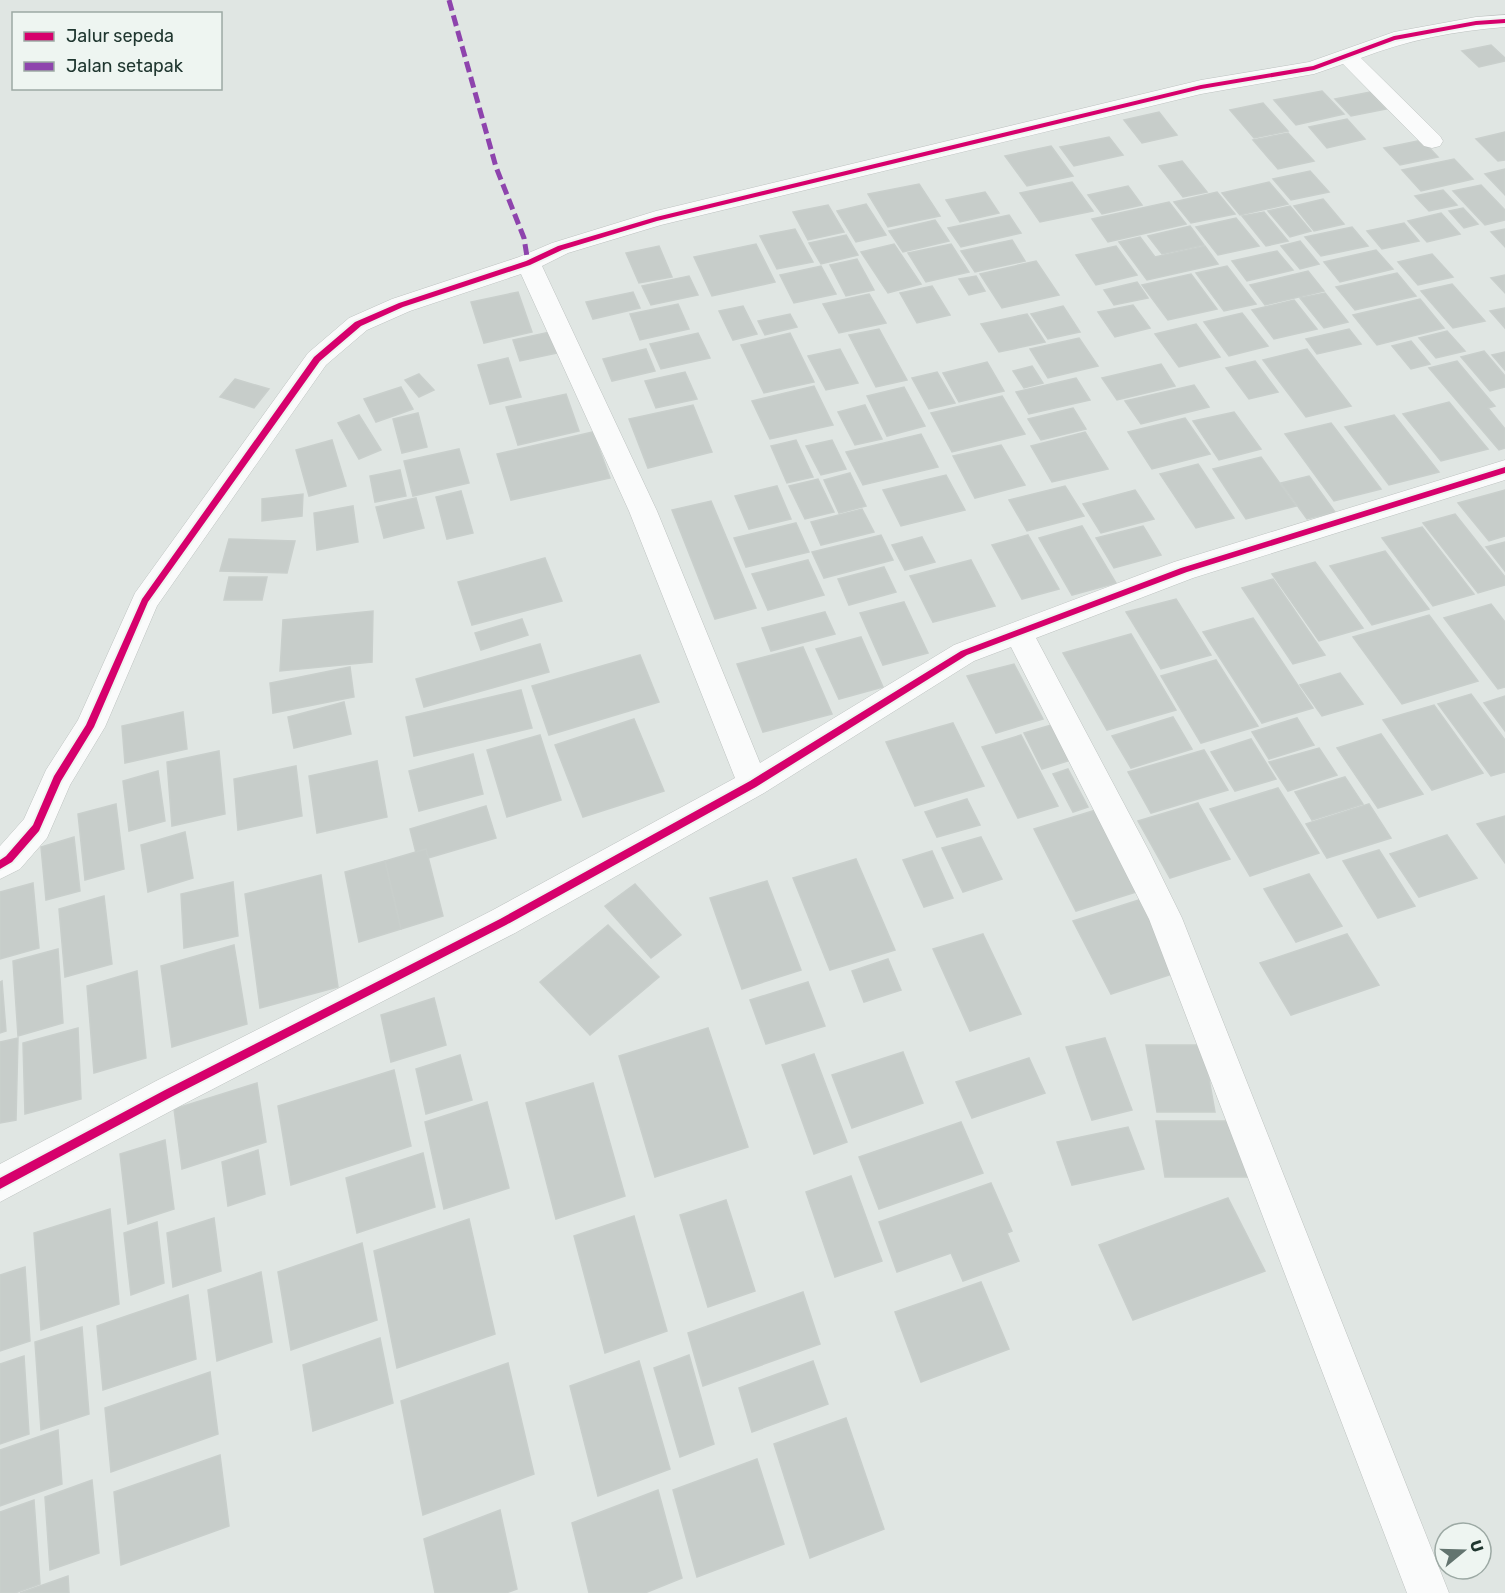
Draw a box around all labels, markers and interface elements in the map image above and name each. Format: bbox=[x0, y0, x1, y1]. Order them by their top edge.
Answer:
legend bbox=[12, 12, 222, 90]
text: Jalur sepeda bbox=[66, 25, 174, 47]
text: Jalan setapak bbox=[66, 55, 184, 77]
north arrow bbox=[1433, 1521, 1493, 1581]
text: U bbox=[1466, 1538, 1488, 1555]

